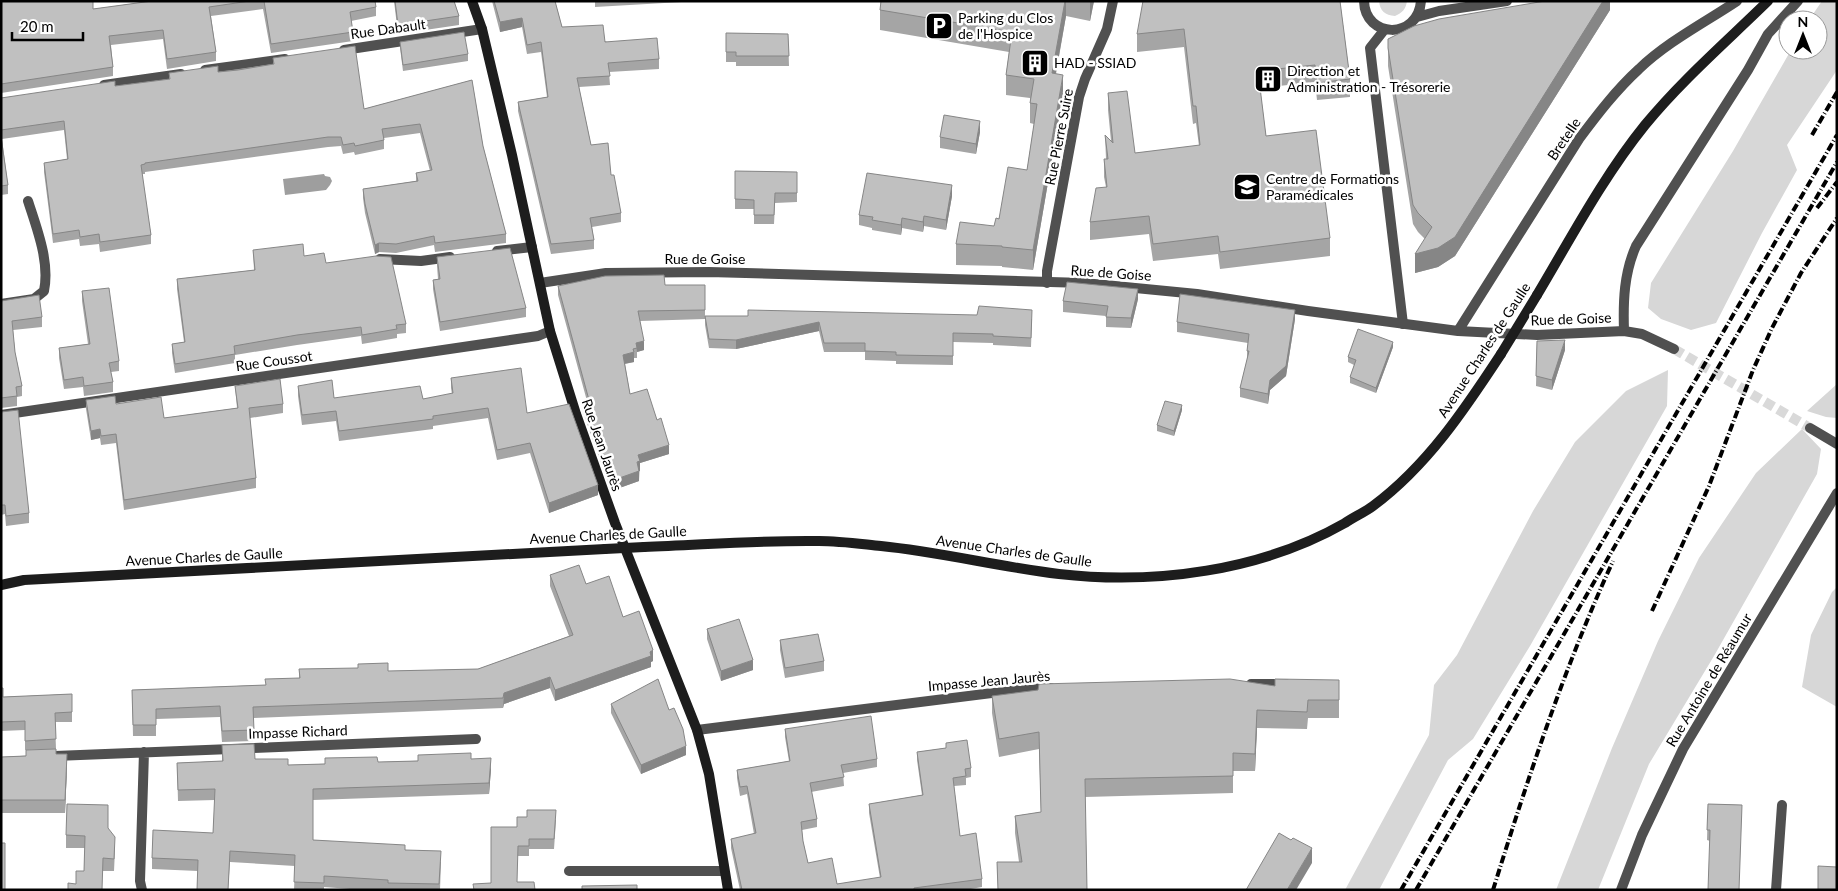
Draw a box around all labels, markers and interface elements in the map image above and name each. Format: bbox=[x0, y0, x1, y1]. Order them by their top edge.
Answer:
place label: Parking du Clos de l'Hospice bbox=[958, 9, 1053, 42]
scale bar bbox=[12, 10, 84, 42]
north arrow bbox=[1778, 10, 1828, 60]
parking icon: Parking du Clos de l'Hospice bbox=[924, 11, 954, 41]
text: N bbox=[1798, 13, 1808, 30]
street label: Rue Dabault bbox=[349, 15, 427, 42]
text: 20 m bbox=[20, 17, 54, 35]
building icon: HAD - SSIAD bbox=[1020, 48, 1050, 78]
place label: HAD - SSIAD bbox=[1054, 54, 1136, 71]
place label: Direction et Administration - Trésorerie bbox=[1287, 62, 1450, 95]
building icon: Direction et Administration - Trésorerie bbox=[1253, 64, 1283, 94]
street label: Rue Pierre Suire bbox=[1041, 87, 1076, 187]
street label: Bretelle bbox=[1543, 114, 1584, 163]
place label: Centre de Formations Paramédicales bbox=[1266, 170, 1399, 203]
school or university icon: Centre de Formations Paramédicales bbox=[1232, 172, 1262, 202]
street label: Rue de Goise bbox=[665, 250, 745, 267]
street label: Rue de Goise bbox=[1070, 261, 1152, 284]
street label: Avenue Charles de Gaulle bbox=[1434, 279, 1534, 420]
street label: Rue de Goise bbox=[1530, 309, 1612, 328]
street label: Rue Coussot bbox=[235, 347, 313, 374]
street label: Rue Jean Jaurès bbox=[579, 396, 626, 493]
street label: Avenue Charles de Gaulle bbox=[529, 522, 687, 547]
street label: Avenue Charles de Gaulle bbox=[935, 531, 1093, 570]
street label: Avenue Charles de Gaulle bbox=[125, 544, 283, 569]
street label: Rue Antoine de Réaumur bbox=[1662, 610, 1755, 750]
street label: Impasse Jean Jaurès bbox=[927, 667, 1051, 694]
street label: Impasse Richard bbox=[248, 721, 348, 742]

